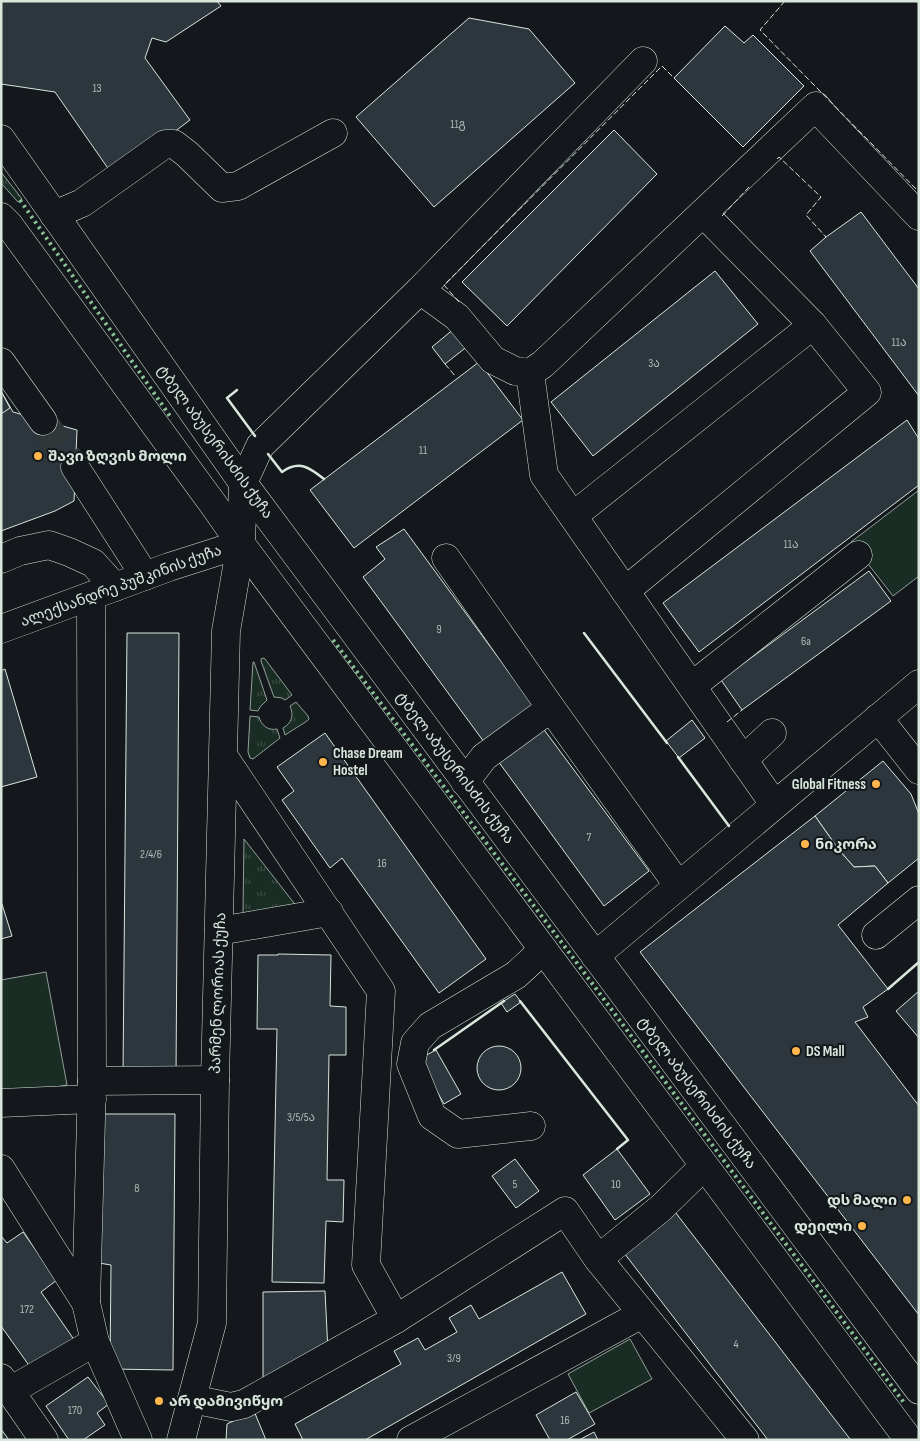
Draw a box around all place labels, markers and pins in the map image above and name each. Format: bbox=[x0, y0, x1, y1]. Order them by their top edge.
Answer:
place label: შავი ზღვის მოლი bbox=[48, 447, 187, 466]
marker: შავი ზღვის მოლი bbox=[32, 450, 44, 462]
place label: Chase Dream Hostel bbox=[333, 744, 403, 780]
marker: Chase Dream Hostel bbox=[317, 756, 329, 768]
place label: Global Fitness bbox=[792, 775, 866, 794]
marker: Global Fitness bbox=[870, 778, 882, 790]
place label: ნიკორა bbox=[815, 835, 877, 854]
marker: ნიკორა bbox=[799, 838, 811, 850]
place label: DS Mall bbox=[806, 1042, 845, 1061]
marker: DS Mall bbox=[790, 1045, 802, 1057]
place label: დს მალი bbox=[827, 1191, 897, 1210]
marker: დს მალი bbox=[901, 1194, 913, 1206]
place label: დეილი bbox=[794, 1217, 852, 1236]
marker: დეილი bbox=[856, 1220, 868, 1232]
place label: არ დამივიწყო bbox=[169, 1392, 283, 1411]
marker: არ დამივიწყო bbox=[153, 1395, 165, 1407]

